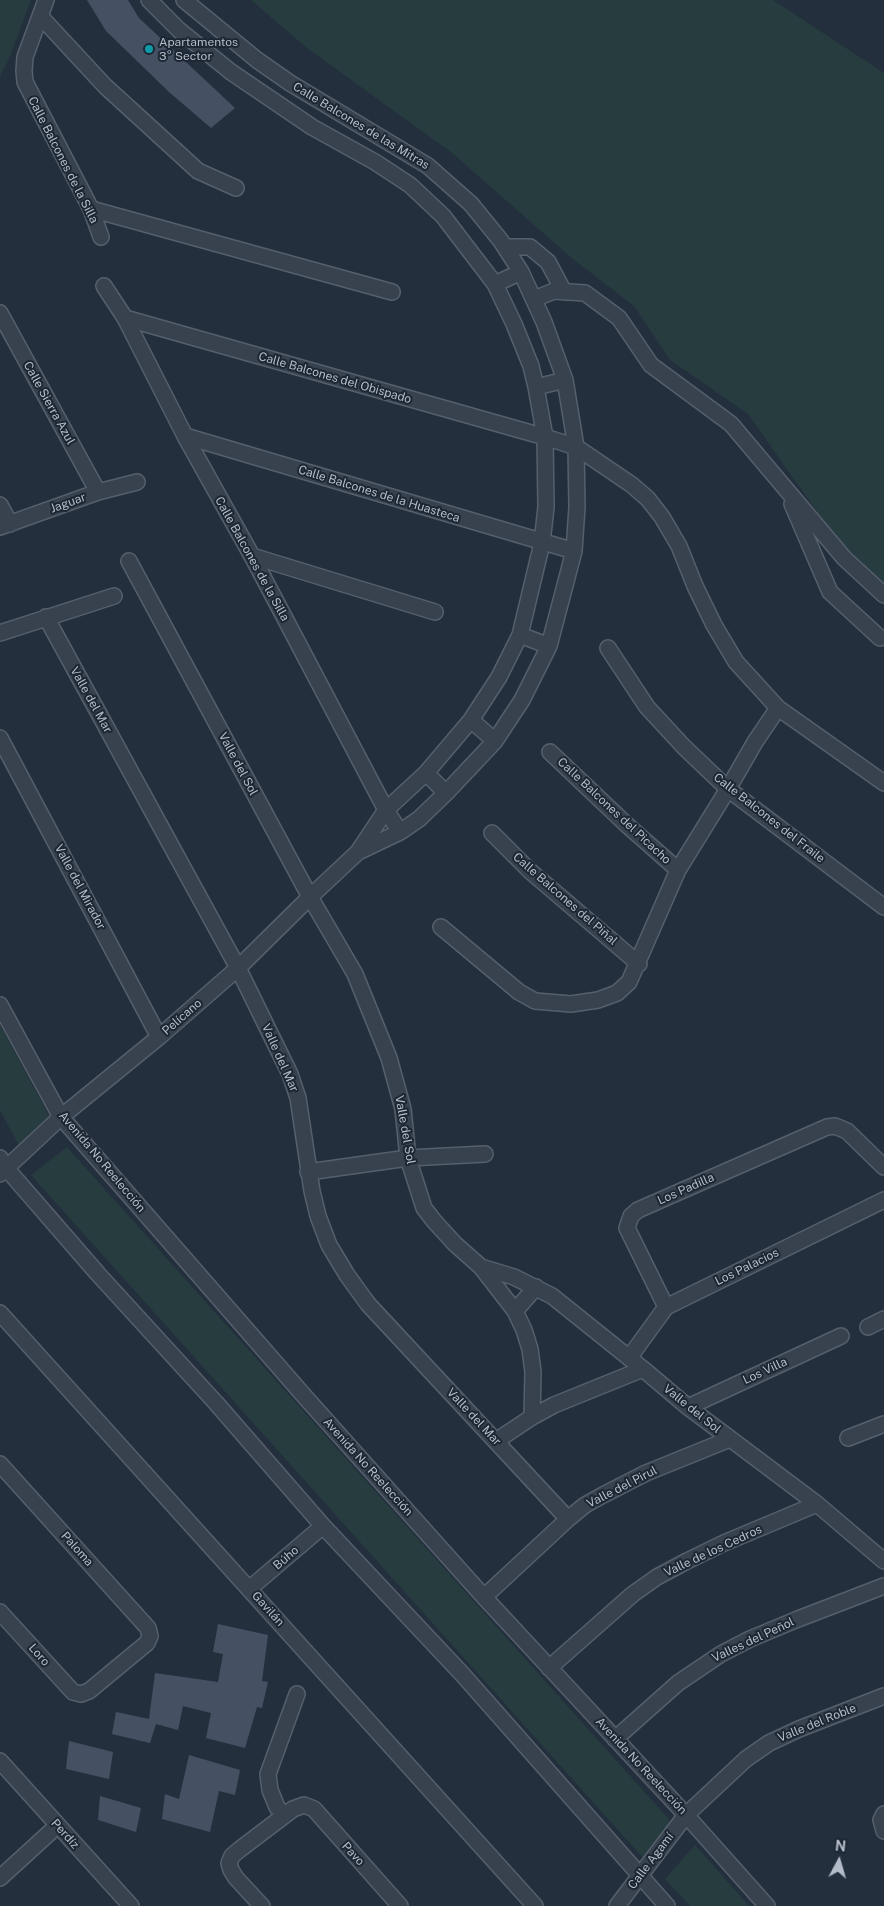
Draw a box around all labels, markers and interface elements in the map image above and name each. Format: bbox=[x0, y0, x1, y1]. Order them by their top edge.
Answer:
place label: Apartamentos 3° Sector bbox=[159, 35, 238, 63]
marker: Apartamentos 3° Sector bbox=[143, 43, 155, 55]
street label: Calle Balcones de las Mitras bbox=[290, 79, 432, 173]
street label: Calle Balcones de la Silla bbox=[25, 94, 101, 226]
street label: Calle Balcones del Obispado bbox=[257, 349, 413, 407]
street label: Calle Sierra Azul bbox=[20, 359, 78, 447]
street label: Calle Balcones de la Huasteca bbox=[296, 463, 462, 525]
street label: Jaguar bbox=[48, 490, 88, 516]
street label: Calle Balcones de la Silla bbox=[212, 494, 292, 624]
street label: Valle del Mar bbox=[67, 665, 115, 735]
street label: Valle del Sol bbox=[215, 730, 261, 798]
street label: Calle Balcones del Picacho bbox=[554, 755, 674, 867]
street label: Calle Balcones del Fraile bbox=[711, 770, 827, 866]
street label: Valle del Mirador bbox=[51, 842, 109, 932]
street label: Calle Balcones del Piñal bbox=[510, 850, 620, 948]
street label: Pelícano bbox=[159, 996, 205, 1038]
street label: Valle del Mar bbox=[259, 1022, 301, 1094]
street label: Valle del Sol bbox=[392, 1094, 418, 1166]
street label: Avenida No Reelección bbox=[56, 1109, 148, 1215]
street label: Los Padilla bbox=[655, 1170, 717, 1208]
street label: Los Palacios bbox=[713, 1245, 781, 1289]
street label: Los Villa bbox=[741, 1354, 789, 1388]
street label: Valle del Sol bbox=[660, 1381, 724, 1437]
street label: Valle del Mar bbox=[444, 1385, 504, 1449]
street label: Avenida No Reelección bbox=[320, 1415, 416, 1519]
street label: Valle del Pirul bbox=[584, 1463, 660, 1511]
street label: Valle de los Cedros bbox=[662, 1522, 764, 1580]
street label: Paloma bbox=[58, 1529, 96, 1569]
street label: Búho bbox=[270, 1543, 302, 1573]
street label: Gavilán bbox=[249, 1589, 287, 1629]
street label: Valles del Peñol bbox=[710, 1615, 796, 1665]
street label: Loro bbox=[25, 1641, 53, 1669]
street label: Valle del Roble bbox=[776, 1701, 858, 1745]
street label: Avenida No Reelección bbox=[592, 1715, 690, 1817]
street label: Perdíz bbox=[48, 1816, 82, 1852]
street label: Calle Agamí bbox=[625, 1830, 677, 1892]
north arrow bbox=[814, 1836, 864, 1886]
text: N bbox=[834, 1838, 847, 1855]
street label: Pavo bbox=[339, 1839, 367, 1869]

